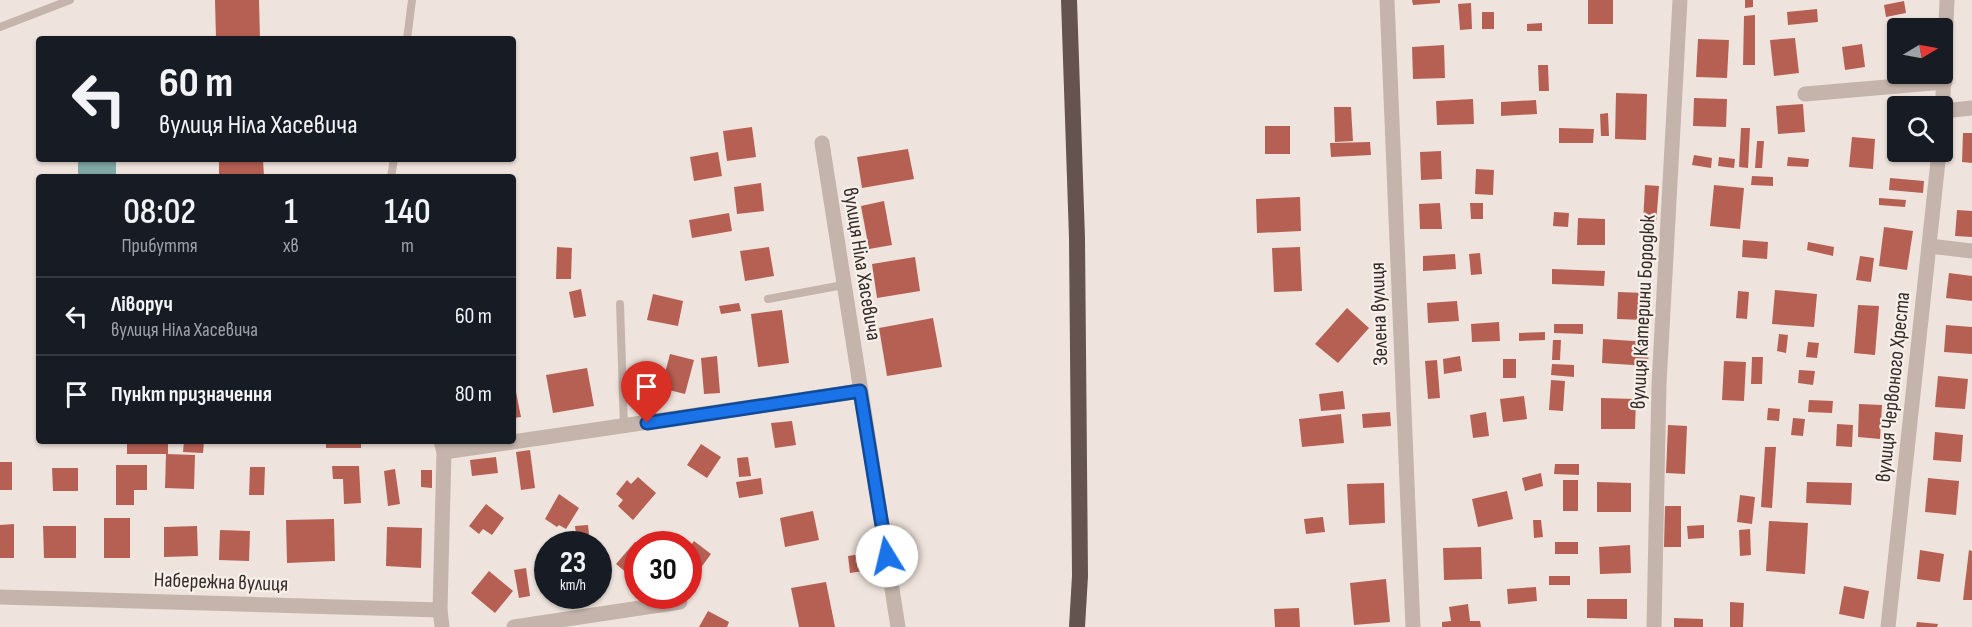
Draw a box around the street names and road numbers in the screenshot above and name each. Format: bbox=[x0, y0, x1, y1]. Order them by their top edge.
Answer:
street label: вулиця Ніла Хасевича bbox=[838, 186, 886, 342]
street label: вулиця Катерини Бородюк bbox=[1625, 214, 1661, 410]
street label: Зелена вулиця bbox=[1365, 262, 1393, 366]
street label: вулиця Червоного Хреста bbox=[1871, 291, 1915, 483]
street label: Набережна вулиця bbox=[153, 567, 289, 597]

